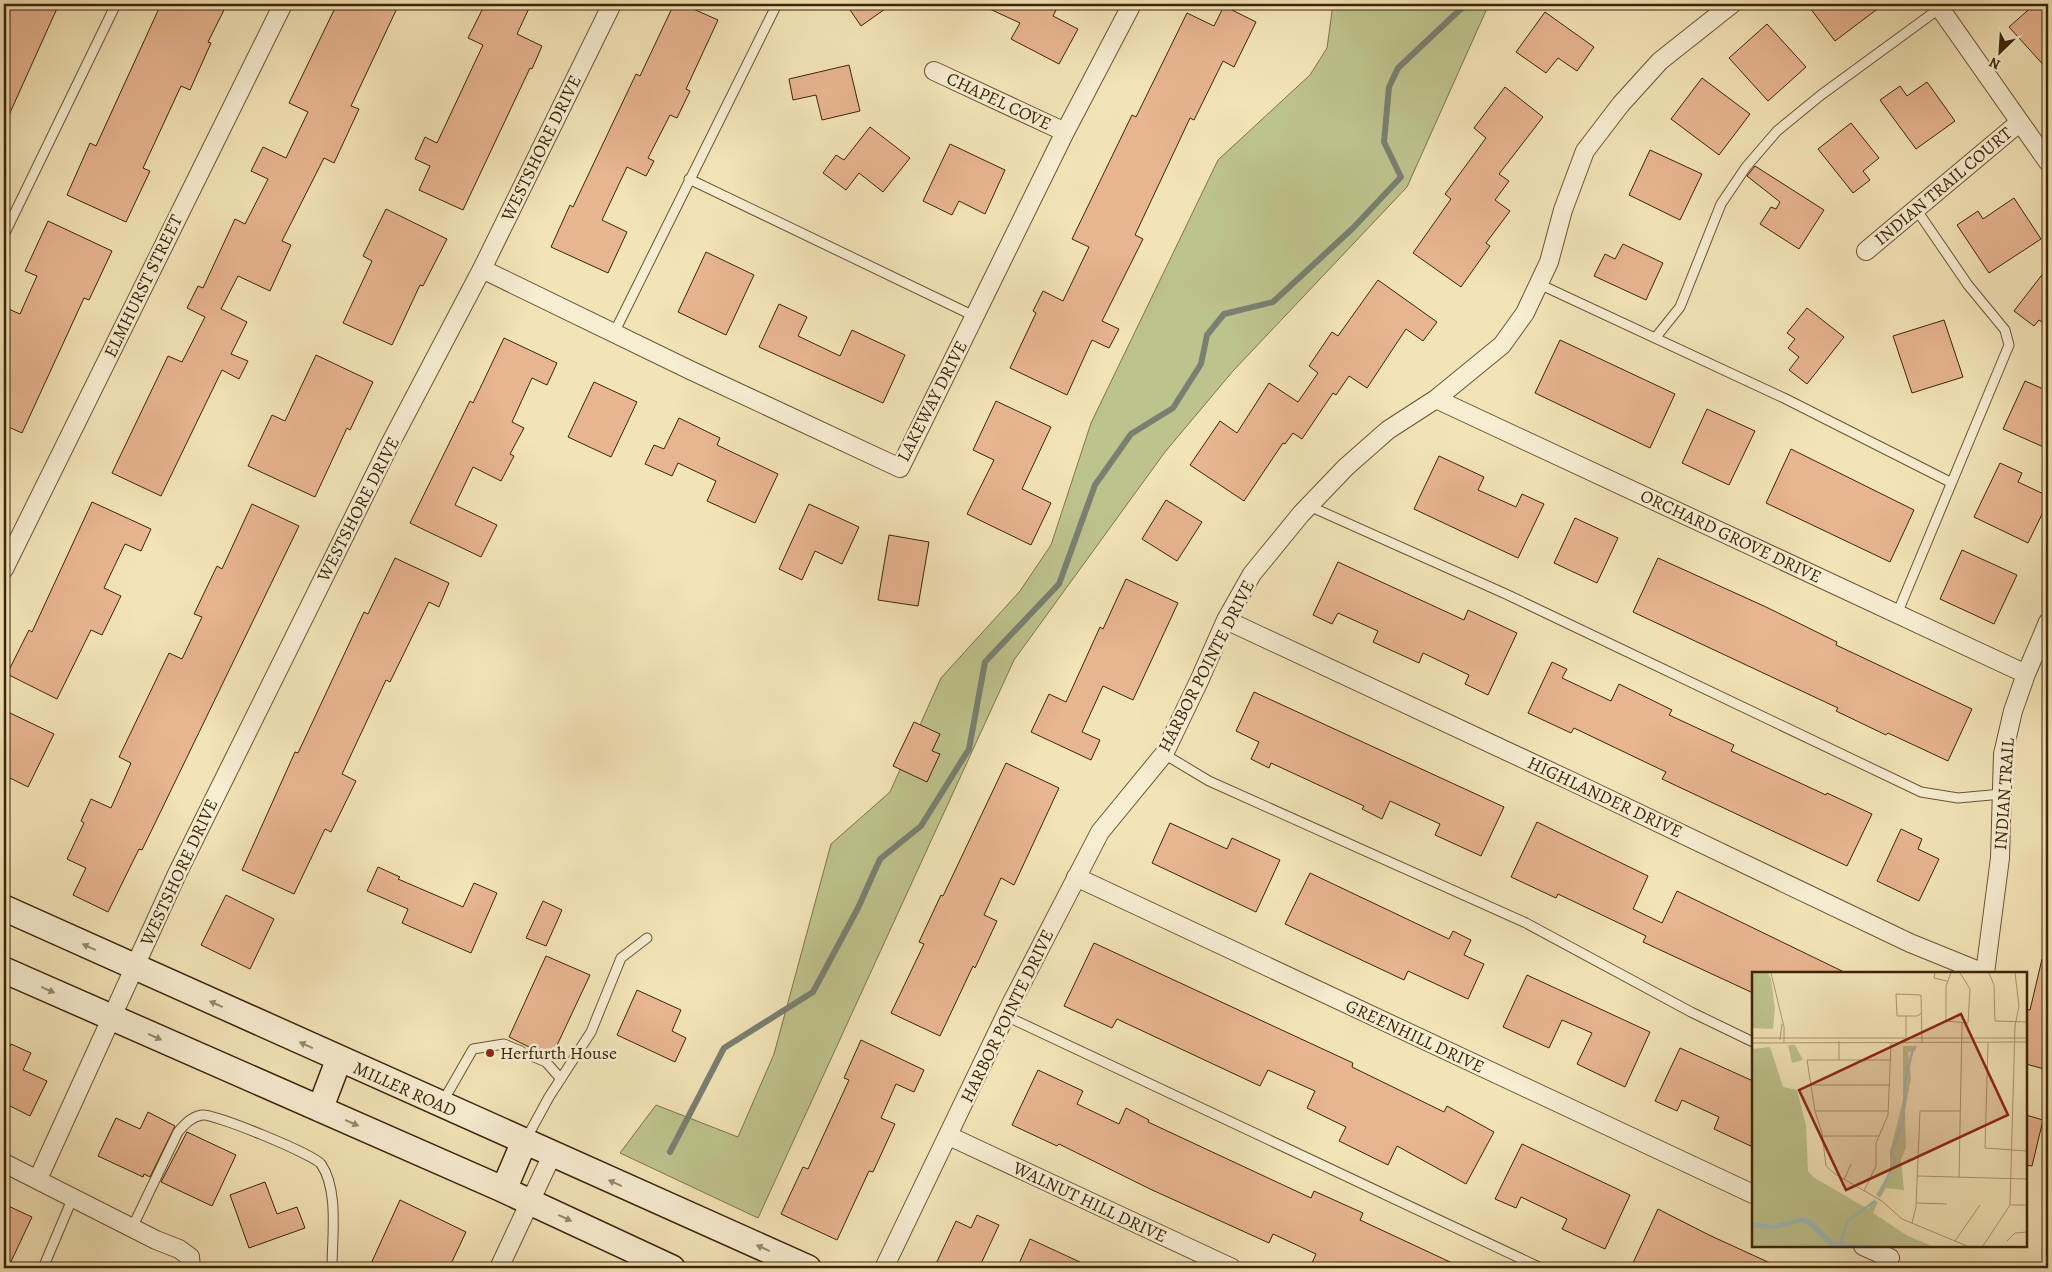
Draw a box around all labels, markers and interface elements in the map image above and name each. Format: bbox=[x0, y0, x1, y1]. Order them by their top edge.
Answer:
north arrow bbox=[1974, 28, 2024, 78]
text: N bbox=[1986, 53, 2003, 74]
street label: CHAPEL COVE bbox=[943, 66, 1055, 136]
street label: WESTSHORE DRIVE bbox=[495, 71, 587, 226]
street label: INDIAN TRAIL COURT bbox=[1869, 121, 2017, 251]
street label: ELMHURST STREET bbox=[98, 210, 188, 361]
street label: LAKEWAY DRIVE bbox=[891, 336, 973, 466]
street label: WESTSHORE DRIVE bbox=[311, 433, 405, 586]
street label: ORCHARD GROVE DRIVE bbox=[1636, 483, 1826, 589]
street label: HARBOR POINTE DRIVE bbox=[1152, 576, 1260, 756]
street label: INDIAN TRAIL bbox=[1988, 736, 2020, 851]
street label: HIGHLANDER DRIVE bbox=[1524, 751, 1686, 843]
street label: WESTSHORE DRIVE bbox=[134, 795, 224, 950]
street label: HARBOR POINTE DRIVE bbox=[955, 925, 1059, 1107]
one-way arrow bbox=[82, 943, 96, 951]
inset map bbox=[1752, 972, 2027, 1247]
one-way arrow bbox=[41, 986, 55, 994]
street label: GREENHILL DRIVE bbox=[1342, 993, 1488, 1079]
one-way arrow bbox=[209, 1000, 223, 1008]
one-way arrow bbox=[148, 1034, 162, 1042]
one-way arrow bbox=[299, 1040, 314, 1049]
place label: Herfurth House bbox=[500, 1041, 617, 1065]
marker: Herfurth House bbox=[484, 1047, 496, 1059]
street label: MILLER ROAD bbox=[350, 1056, 460, 1122]
one-way arrow bbox=[345, 1120, 359, 1128]
street label: WALNUT HILL DRIVE bbox=[1008, 1155, 1171, 1248]
one-way arrow bbox=[608, 1178, 622, 1186]
one-way arrow bbox=[557, 1214, 572, 1222]
one-way arrow bbox=[756, 1244, 770, 1252]

